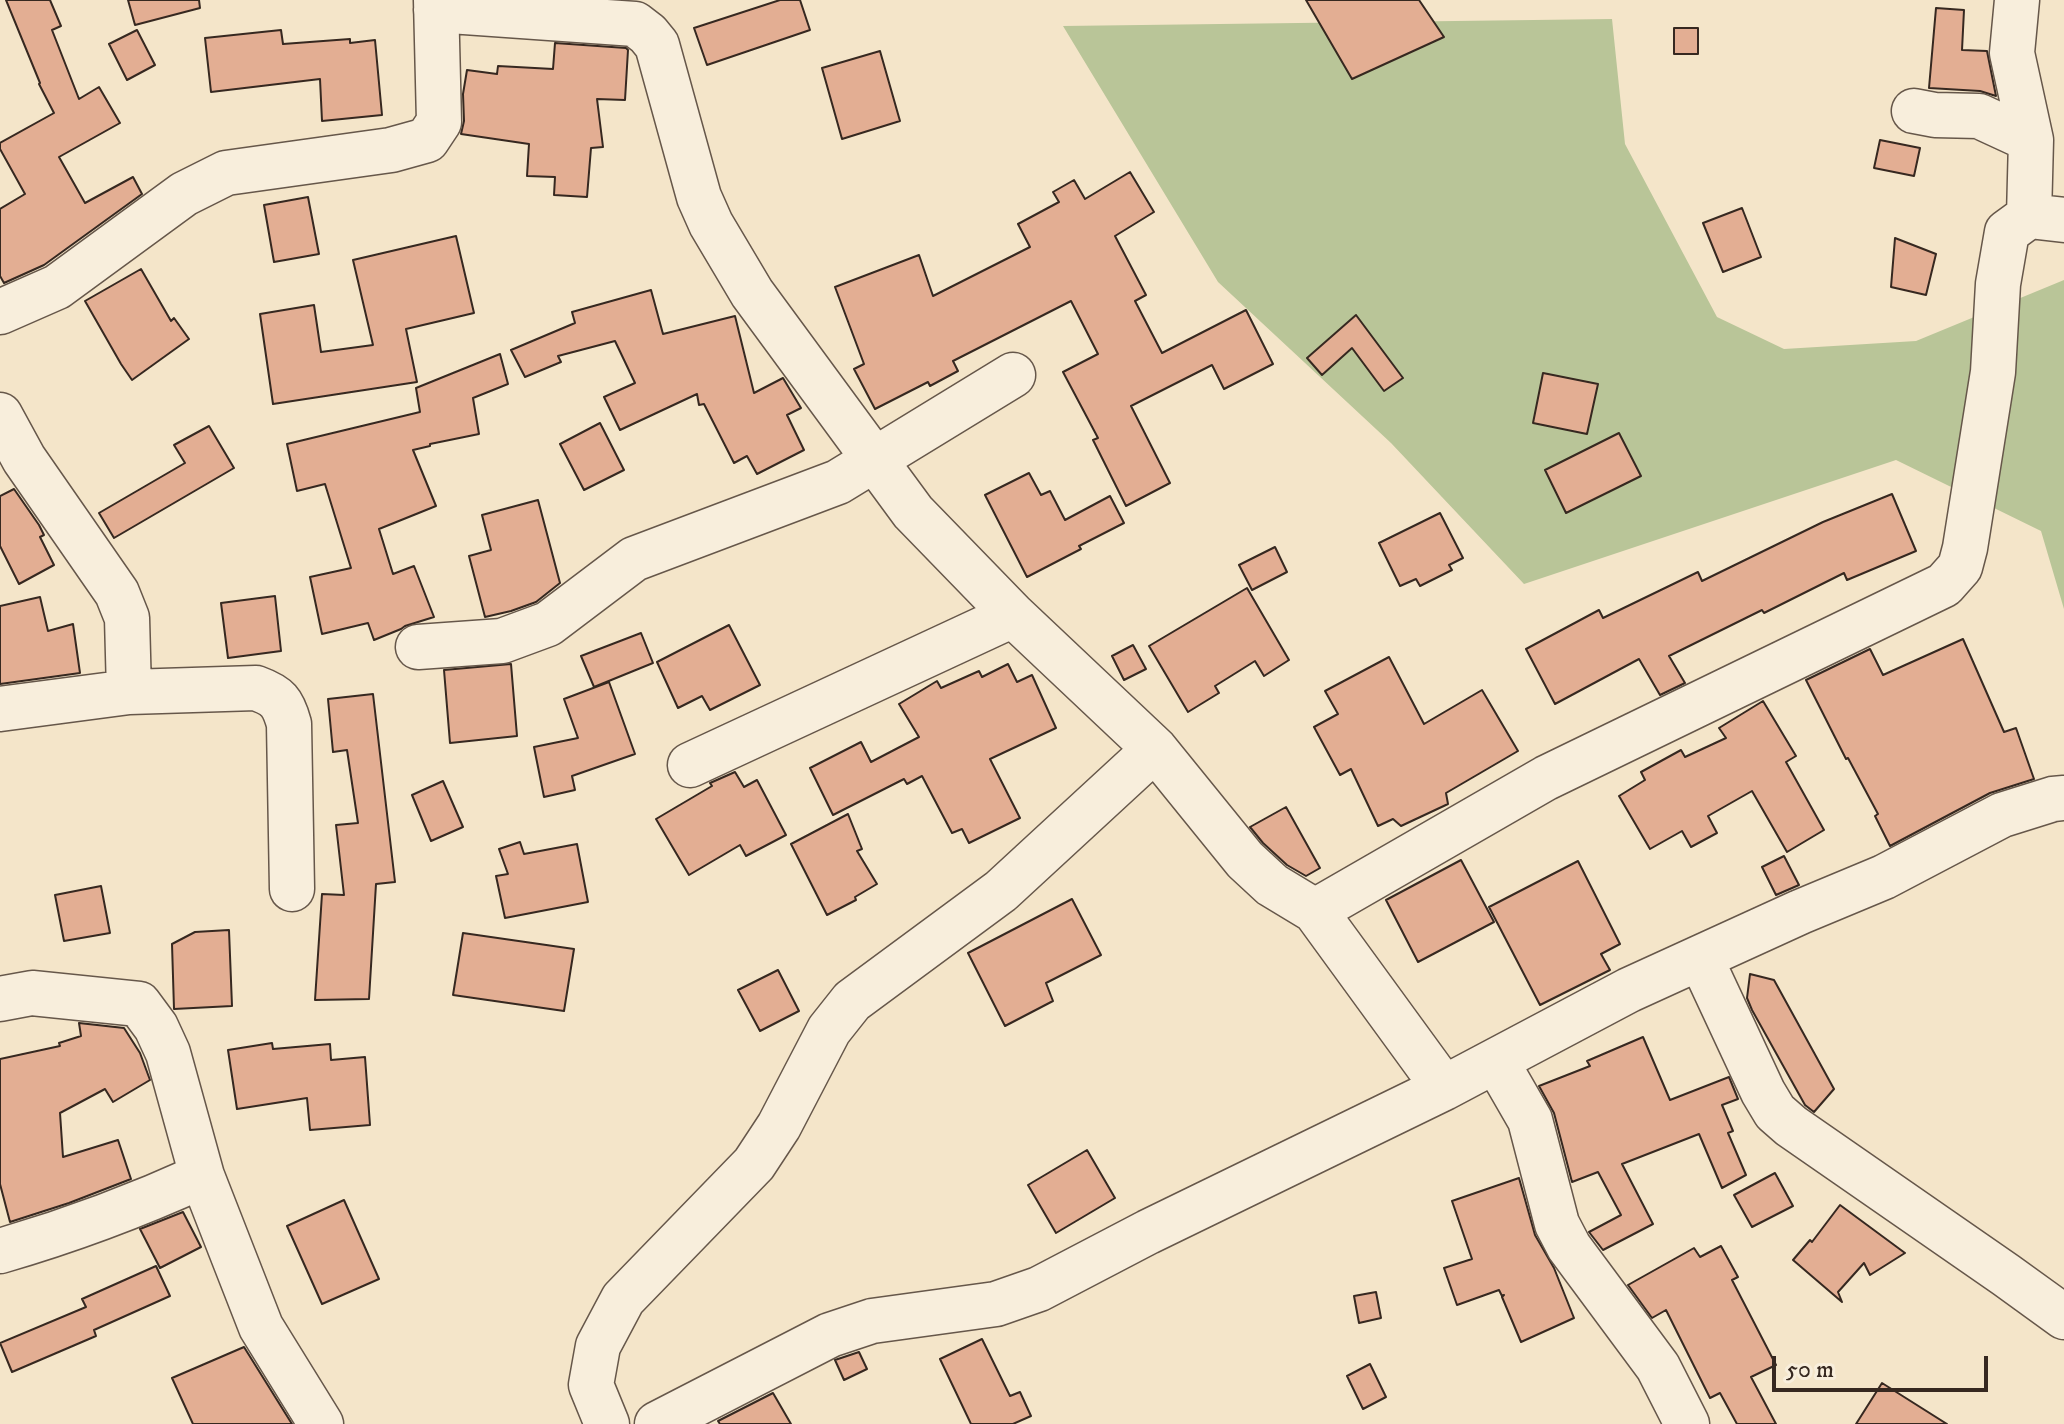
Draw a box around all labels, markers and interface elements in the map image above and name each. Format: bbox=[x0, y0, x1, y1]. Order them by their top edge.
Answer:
scale bar bbox=[1776, 1340, 1992, 1390]
text: 50 m bbox=[1786, 1355, 1834, 1385]

